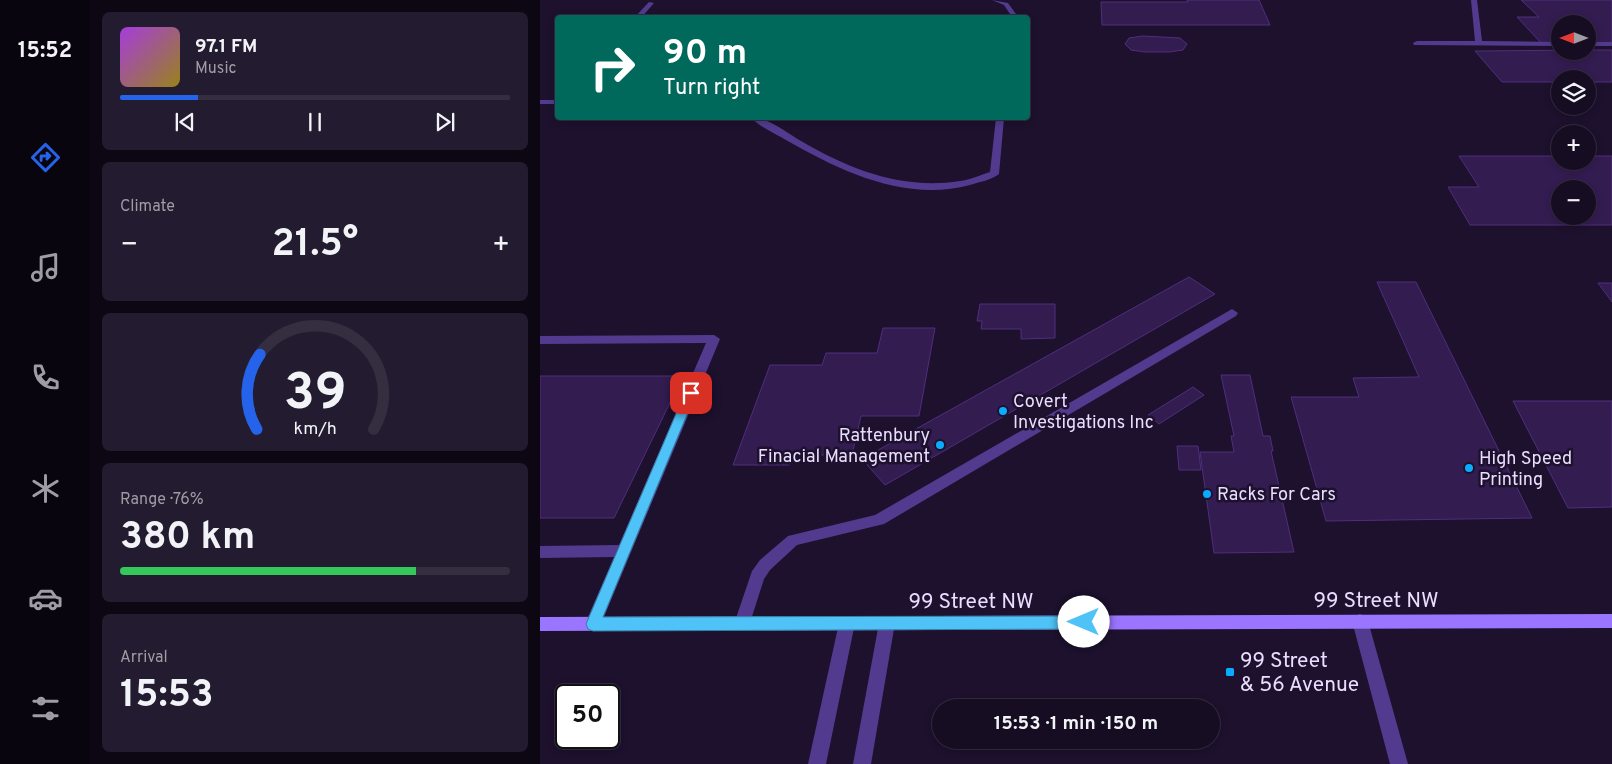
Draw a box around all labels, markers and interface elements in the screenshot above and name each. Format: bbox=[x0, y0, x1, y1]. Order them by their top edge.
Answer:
north arrow bbox=[1551, 15, 1596, 60]
map controls bbox=[1551, 15, 1596, 225]
text: 90 m bbox=[663, 32, 747, 76]
text: 97.1 FM bbox=[195, 35, 257, 59]
icon: right bbox=[580, 35, 645, 100]
text: 15:52 bbox=[18, 38, 72, 65]
text: Music bbox=[195, 59, 236, 79]
button: layers bbox=[1551, 70, 1596, 115]
text: Turn right bbox=[663, 75, 760, 102]
icon: previous bbox=[171, 108, 199, 136]
icon: pause bbox=[301, 108, 329, 136]
icon: next bbox=[431, 108, 459, 136]
button: + bbox=[1551, 125, 1596, 170]
icon: directions bbox=[28, 140, 63, 175]
button: − bbox=[1551, 180, 1596, 225]
text: Climate bbox=[120, 197, 175, 217]
text: 21.5° bbox=[272, 221, 358, 270]
text: − bbox=[120, 228, 138, 264]
text: + bbox=[492, 228, 510, 264]
icon: music bbox=[28, 250, 63, 285]
icon: phone bbox=[28, 360, 63, 395]
text: 39 bbox=[283, 362, 347, 428]
pin bbox=[670, 372, 712, 414]
icon: arrive bbox=[677, 379, 705, 407]
place label: Covert Investigations Inc bbox=[1013, 391, 1154, 435]
marker: Covert Investigations Inc bbox=[997, 405, 1009, 417]
text: km/h bbox=[293, 418, 337, 441]
place label: Rattenbury Finacial Management bbox=[758, 425, 930, 469]
marker: Rattenbury Finacial Management bbox=[934, 439, 946, 451]
place label: High Speed Printing bbox=[1479, 448, 1572, 492]
marker: High Speed Printing bbox=[1463, 462, 1475, 474]
icon: climate bbox=[28, 471, 63, 506]
place label: Racks For Cars bbox=[1217, 484, 1336, 507]
marker: Racks For Cars bbox=[1201, 488, 1213, 500]
text: Range · 76% bbox=[120, 490, 204, 510]
text: 380 km bbox=[120, 514, 255, 563]
icon: car bbox=[28, 581, 63, 616]
street label: 99 Street NW bbox=[1313, 588, 1439, 615]
street label: 99 Street NW bbox=[908, 589, 1034, 616]
position arrow bbox=[1057, 595, 1109, 647]
text: Arrival bbox=[120, 648, 168, 668]
place label: 99 Street & 56 Avenue bbox=[1240, 648, 1359, 699]
marker: 99 Street & 56 Avenue bbox=[1224, 666, 1236, 678]
text: 15:53 bbox=[120, 672, 214, 721]
speed limit sign: 50 bbox=[555, 684, 620, 749]
icon: filters bbox=[28, 691, 63, 726]
text: 15:53 · 1 min · 150 m bbox=[994, 712, 1158, 736]

